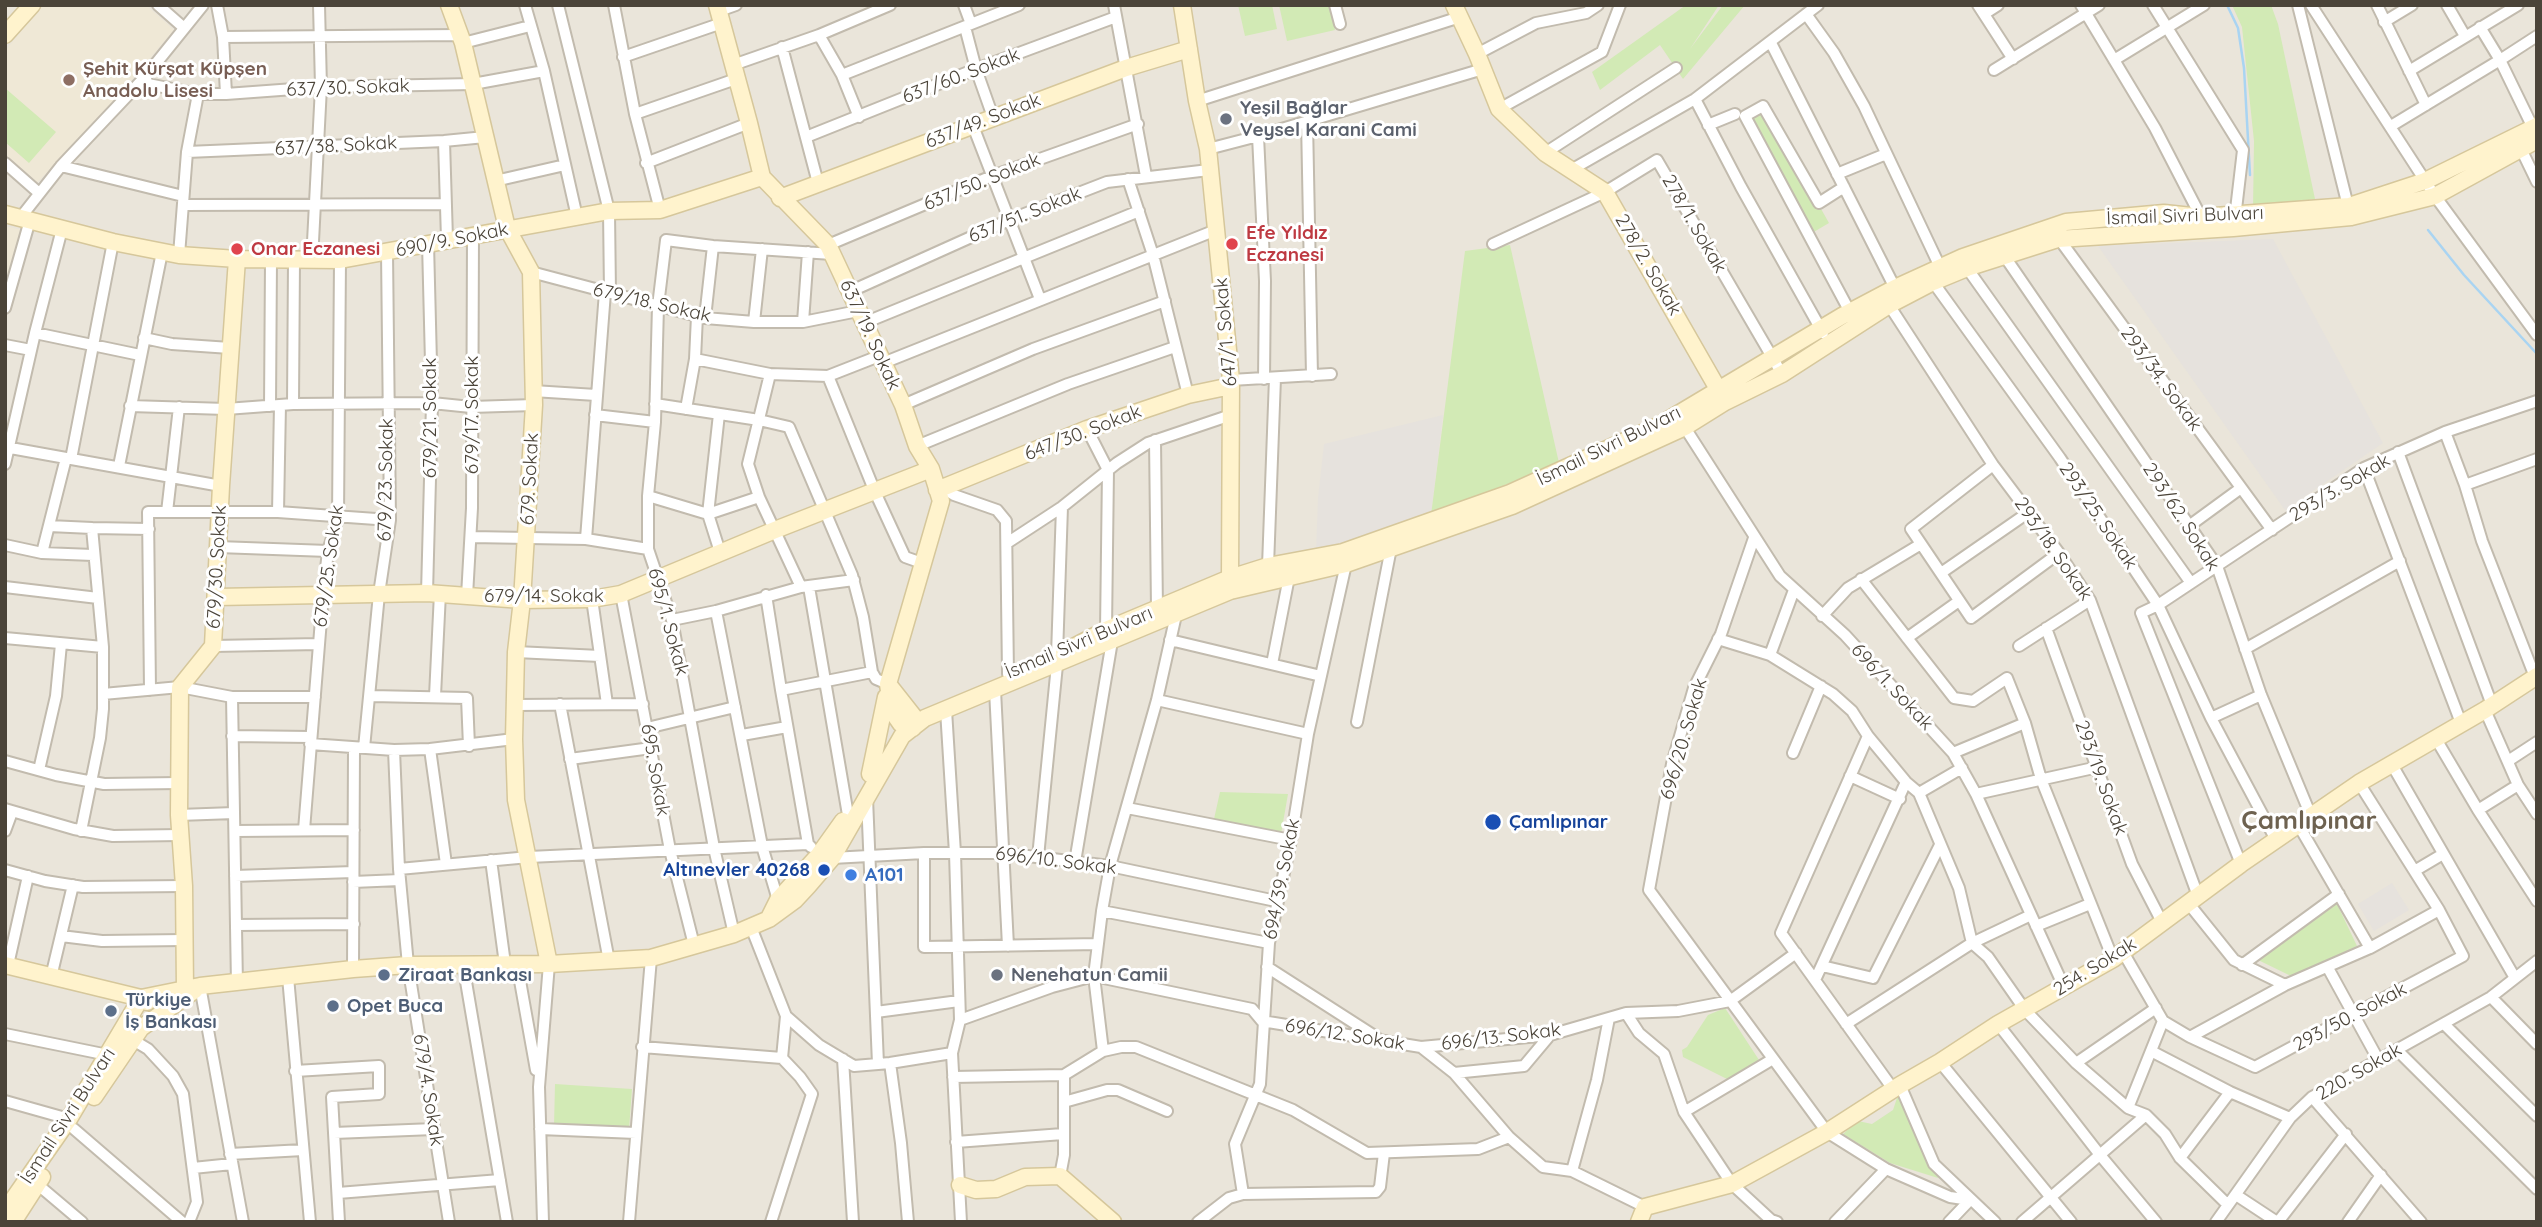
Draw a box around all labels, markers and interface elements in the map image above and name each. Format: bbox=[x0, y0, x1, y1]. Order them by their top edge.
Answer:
street label: 637/60. Sokak bbox=[899, 43, 1023, 109]
place label: Şehit Kürşat Küpşen Anadolu Lisesi bbox=[83, 58, 267, 102]
marker: Şehit Kürşat Küpşen Anadolu Lisesi bbox=[61, 72, 77, 88]
street label: 637/30. Sokak bbox=[286, 74, 410, 102]
street label: 637/49. Sokak bbox=[922, 89, 1044, 153]
place label: Yeşil Bağlar Veysel Karani Cami bbox=[1240, 97, 1417, 141]
marker: Yeşil Bağlar Veysel Karani Cami bbox=[1218, 111, 1234, 127]
street label: 637/38. Sokak bbox=[274, 131, 398, 161]
street label: 637/50. Sokak bbox=[920, 148, 1044, 216]
street label: 278/1. Sokak bbox=[1657, 171, 1731, 277]
street label: 637/51. Sokak bbox=[965, 182, 1085, 248]
street label: İsmail Sivri Bulvarı bbox=[2106, 202, 2264, 230]
street label: 278/2. Sokak bbox=[1610, 210, 1686, 320]
street label: 690/9. Sokak bbox=[394, 218, 510, 262]
place label: Efe Yıldız Eczanesi bbox=[1246, 222, 1327, 266]
marker: Efe Yıldız Eczanesi bbox=[1224, 236, 1240, 252]
place label: Onar Eczanesi bbox=[251, 238, 380, 260]
marker: Onar Eczanesi bbox=[229, 241, 245, 257]
street label: 637/19. Sokak bbox=[834, 276, 906, 394]
street label: 647/1. Sokak bbox=[1210, 277, 1242, 387]
street label: 679/18. Sokak bbox=[591, 278, 713, 328]
street label: 293/34. Sokak bbox=[2115, 322, 2207, 436]
street label: 679/17. Sokak bbox=[461, 356, 483, 474]
street label: 679/21. Sokak bbox=[419, 358, 441, 478]
street label: 647/30. Sokak bbox=[1021, 400, 1145, 466]
street label: İsmail Sivri Bulvarı bbox=[1533, 401, 1685, 491]
street label: 679/23. Sokak bbox=[374, 418, 398, 542]
street label: 679. Sokak bbox=[516, 432, 544, 526]
street label: 293/3. Sokak bbox=[2285, 449, 2395, 527]
street label: 293/25. Sokak bbox=[2054, 458, 2142, 574]
street label: 293/62. Sokak bbox=[2138, 459, 2224, 575]
street label: 293/18. Sokak bbox=[2009, 493, 2097, 605]
street label: 679/25. Sokak bbox=[309, 503, 349, 629]
street label: 679/30. Sokak bbox=[202, 504, 232, 630]
street label: 695/1. Sokak bbox=[643, 566, 693, 678]
street label: 679/14. Sokak bbox=[484, 585, 604, 607]
street label: İsmail Sivri Bulvarı bbox=[1002, 602, 1156, 684]
street label: 696/1. Sokak bbox=[1846, 639, 1938, 735]
street label: 696/20. Sokak bbox=[1656, 676, 1712, 802]
street label: 293/19. Sokak bbox=[2070, 718, 2132, 838]
street label: 695. Sokak bbox=[636, 722, 674, 818]
district label: Çamlıpınar bbox=[2241, 805, 2377, 837]
place label: Çamlıpınar bbox=[1509, 811, 1608, 833]
marker: Çamlıpınar bbox=[1483, 812, 1503, 832]
street label: 694/39. Sokak bbox=[1259, 816, 1305, 942]
street label: 696/10. Sokak bbox=[994, 842, 1118, 880]
place label: Altınevler 40268 bbox=[663, 859, 810, 881]
marker: Altınevler 40268 bbox=[816, 862, 832, 878]
place label: A101 bbox=[865, 864, 904, 886]
marker: A101 bbox=[843, 867, 859, 883]
street label: 254. Sokak bbox=[2049, 933, 2141, 1001]
place label: Ziraat Bankası bbox=[398, 964, 532, 986]
place label: Nenehatun Camii bbox=[1011, 964, 1168, 986]
marker: Ziraat Bankası bbox=[376, 967, 392, 983]
marker: Nenehatun Camii bbox=[989, 967, 1005, 983]
street label: 293/50. Sokak bbox=[2289, 978, 2411, 1056]
place label: Türkiye İş Bankası bbox=[125, 989, 217, 1033]
place label: Opet Buca bbox=[347, 995, 443, 1017]
marker: Opet Buca bbox=[325, 998, 341, 1014]
marker: Türkiye İş Bankası bbox=[103, 1003, 119, 1019]
street label: 696/12. Sokak bbox=[1283, 1014, 1407, 1056]
street label: 696/13. Sokak bbox=[1440, 1018, 1562, 1056]
street label: 679/4. Sokak bbox=[408, 1032, 448, 1148]
street label: 220. Sokak bbox=[2312, 1038, 2406, 1106]
street label: İsmail Sivri Bulvarı bbox=[16, 1044, 120, 1188]

